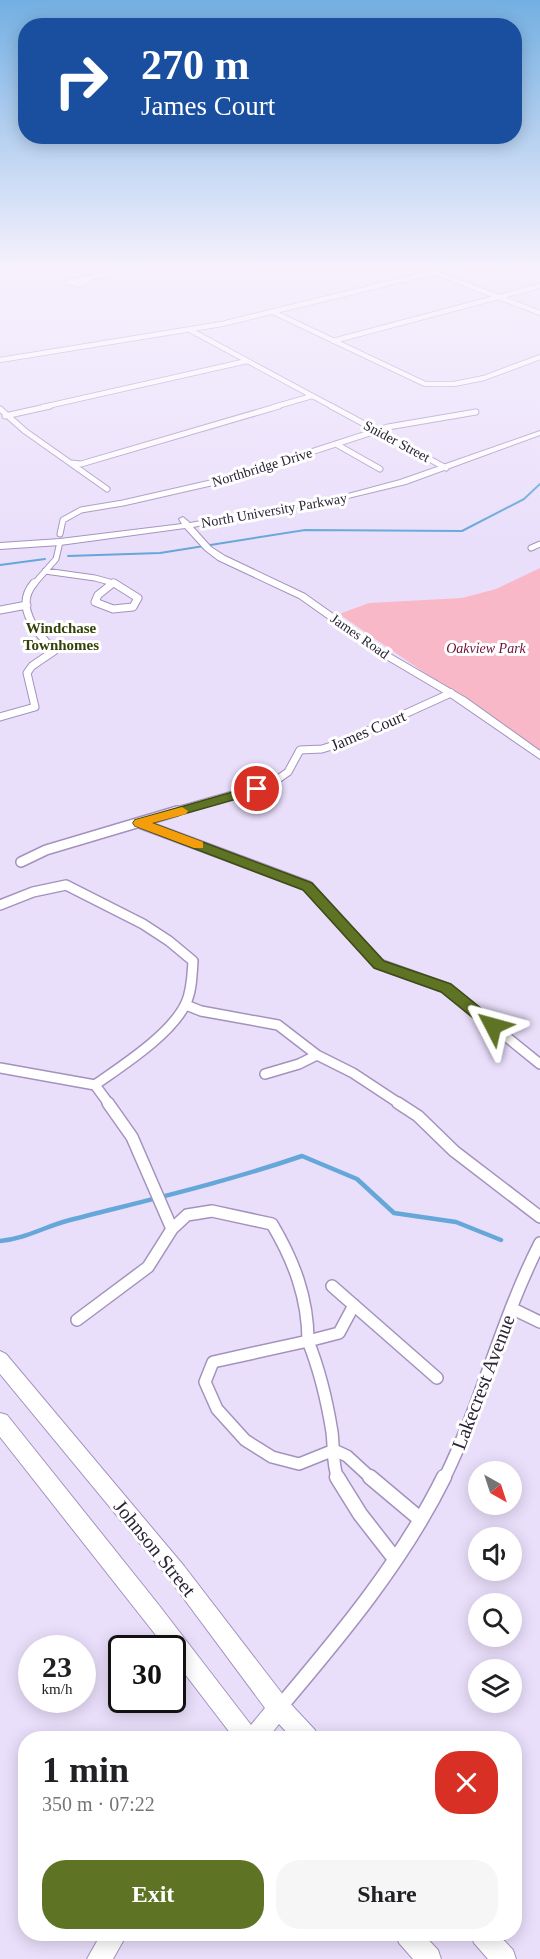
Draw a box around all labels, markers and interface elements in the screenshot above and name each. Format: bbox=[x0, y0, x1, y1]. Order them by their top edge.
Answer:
icon: right bbox=[42, 42, 120, 120]
text: 270 m bbox=[141, 42, 250, 88]
text: James Court bbox=[141, 91, 275, 121]
street label: Snider Street bbox=[361, 418, 432, 465]
street label: Northbridge Drive bbox=[210, 445, 314, 490]
street label: North University Parkway bbox=[200, 490, 348, 531]
street label: James Road bbox=[328, 611, 392, 662]
district label: Windchase Townhomes bbox=[23, 620, 99, 653]
park label: Oakview Park bbox=[446, 641, 527, 656]
street label: James Court bbox=[328, 707, 409, 754]
pin bbox=[231, 763, 282, 814]
icon: arrive bbox=[240, 772, 273, 805]
position arrow bbox=[461, 994, 525, 1058]
street label: Lakecrest Avenue bbox=[447, 1312, 519, 1452]
north arrow bbox=[468, 1461, 522, 1515]
map controls bbox=[468, 1461, 522, 1713]
street label: Johnson Street bbox=[110, 1496, 201, 1601]
button: sound bbox=[468, 1527, 522, 1581]
button: search bbox=[468, 1593, 522, 1647]
speed limit sign: 30 bbox=[108, 1635, 186, 1713]
text: 23 bbox=[42, 1650, 72, 1683]
button: layers bbox=[468, 1659, 522, 1713]
text: km/h bbox=[42, 1681, 72, 1697]
text: 1 min bbox=[42, 1750, 129, 1790]
button: close bbox=[435, 1751, 498, 1814]
text: 350 m · 07:22 bbox=[42, 1793, 155, 1815]
button: Exit bbox=[42, 1860, 264, 1929]
button: Share bbox=[276, 1860, 498, 1929]

